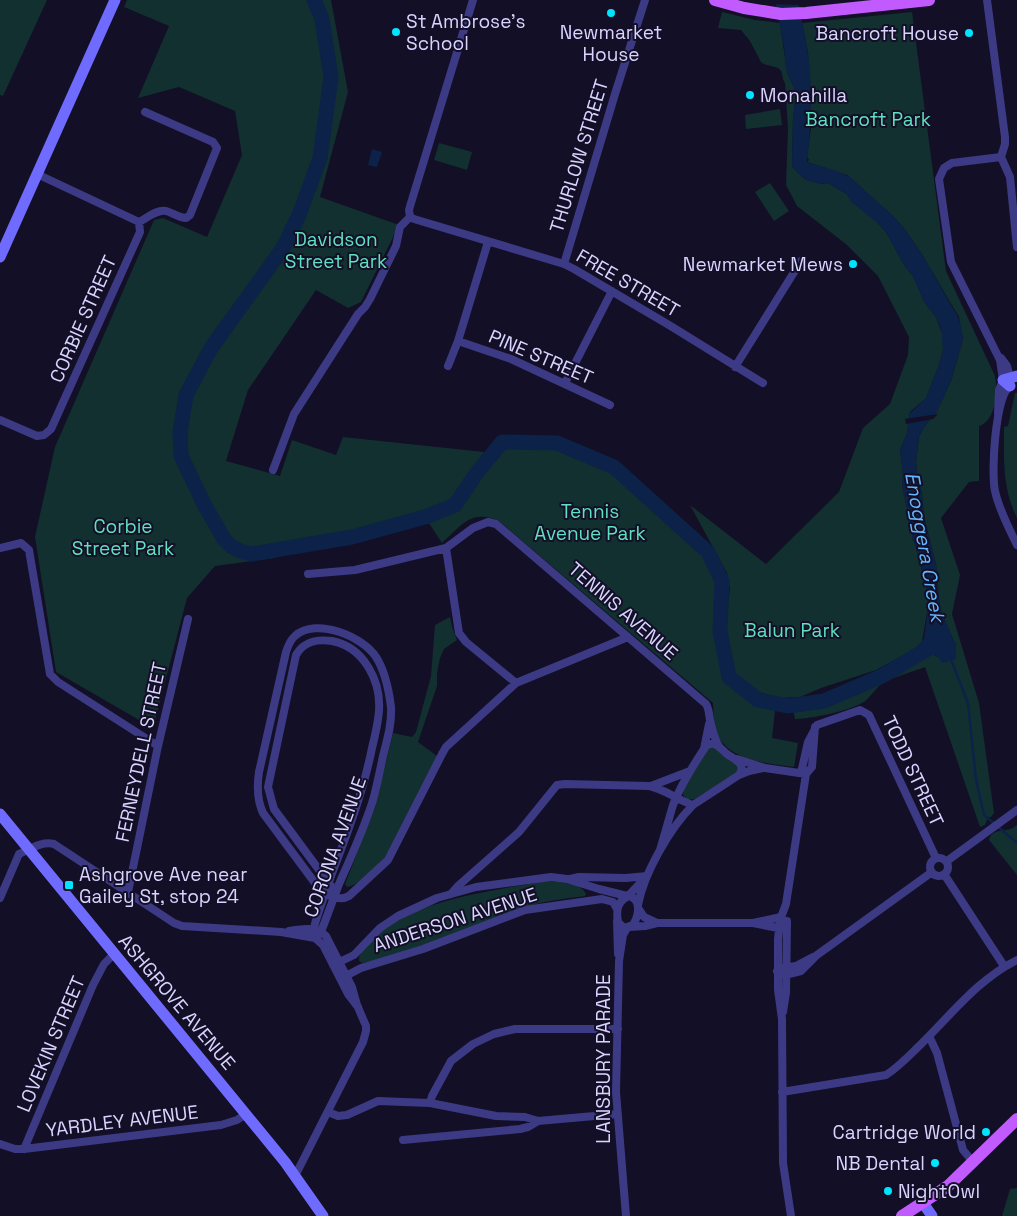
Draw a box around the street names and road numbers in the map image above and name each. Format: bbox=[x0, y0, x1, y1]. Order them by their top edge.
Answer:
street label: THURLOW STREET bbox=[544, 76, 614, 236]
street label: FREE STREET bbox=[572, 243, 684, 323]
street label: CORBIE STREET bbox=[44, 252, 122, 386]
street label: PINE STREET bbox=[485, 324, 597, 390]
street label: TENNIS AVENUE bbox=[563, 556, 683, 666]
street label: FERNEYDELL STREET bbox=[110, 660, 172, 844]
street label: TODD STREET bbox=[876, 712, 950, 830]
street label: CORONA AVENUE bbox=[298, 773, 372, 921]
street label: ANDERSON AVENUE bbox=[370, 882, 540, 958]
street label: ASHGROVE AVENUE bbox=[113, 929, 241, 1075]
street label: LOVEKIN STREET bbox=[11, 972, 91, 1116]
street label: LANSBURY PARADE bbox=[591, 974, 616, 1144]
street label: YARDLEY AVENUE bbox=[44, 1099, 200, 1143]

